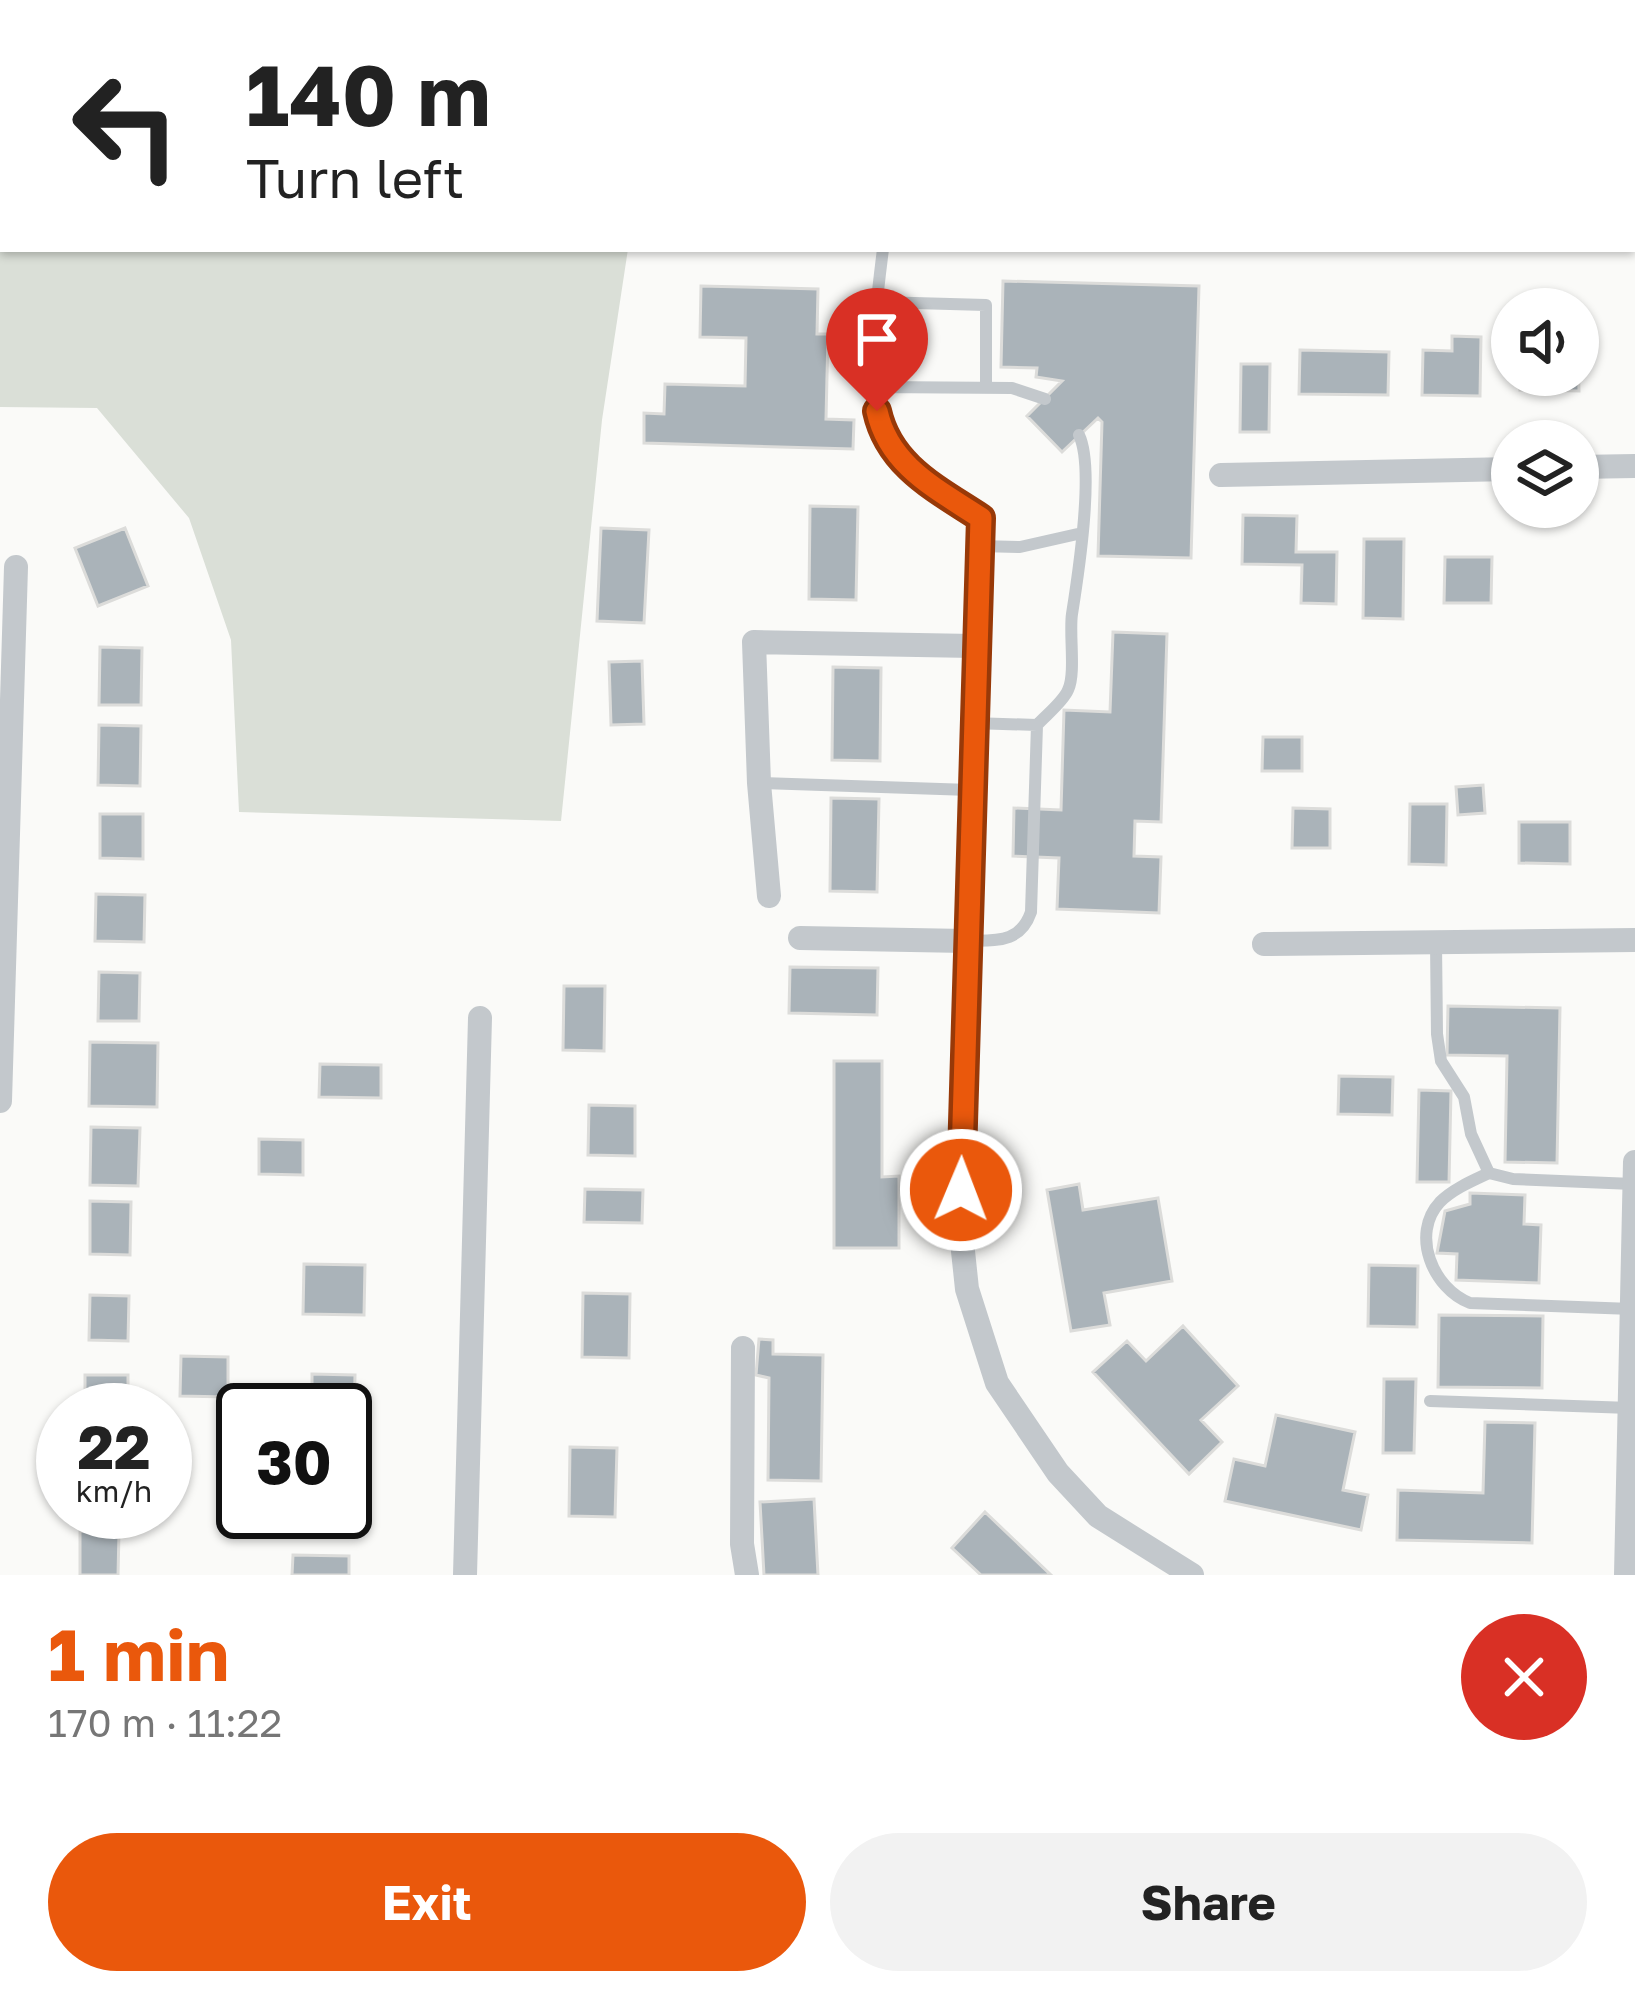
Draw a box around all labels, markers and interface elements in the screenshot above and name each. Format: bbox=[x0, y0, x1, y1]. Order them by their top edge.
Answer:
text: 140 m bbox=[246, 44, 491, 144]
icon: left bbox=[48, 48, 204, 204]
text: Turn left bbox=[246, 145, 464, 210]
pin bbox=[826, 288, 928, 411]
map controls bbox=[1491, 288, 1599, 528]
button: sound bbox=[1491, 288, 1599, 396]
icon: arrive bbox=[844, 306, 910, 372]
button: layers bbox=[1491, 420, 1599, 528]
position arrow bbox=[898, 1127, 1024, 1253]
speed limit sign: 30 bbox=[216, 1383, 372, 1539]
text: 22 bbox=[77, 1410, 151, 1482]
text: km/h bbox=[76, 1473, 152, 1509]
text: 1 min bbox=[48, 1610, 229, 1697]
button: close bbox=[1461, 1614, 1587, 1740]
text: 170 m · 11:22 bbox=[48, 1699, 282, 1746]
button: Exit bbox=[48, 1833, 806, 1971]
button: Share bbox=[830, 1833, 1587, 1971]

